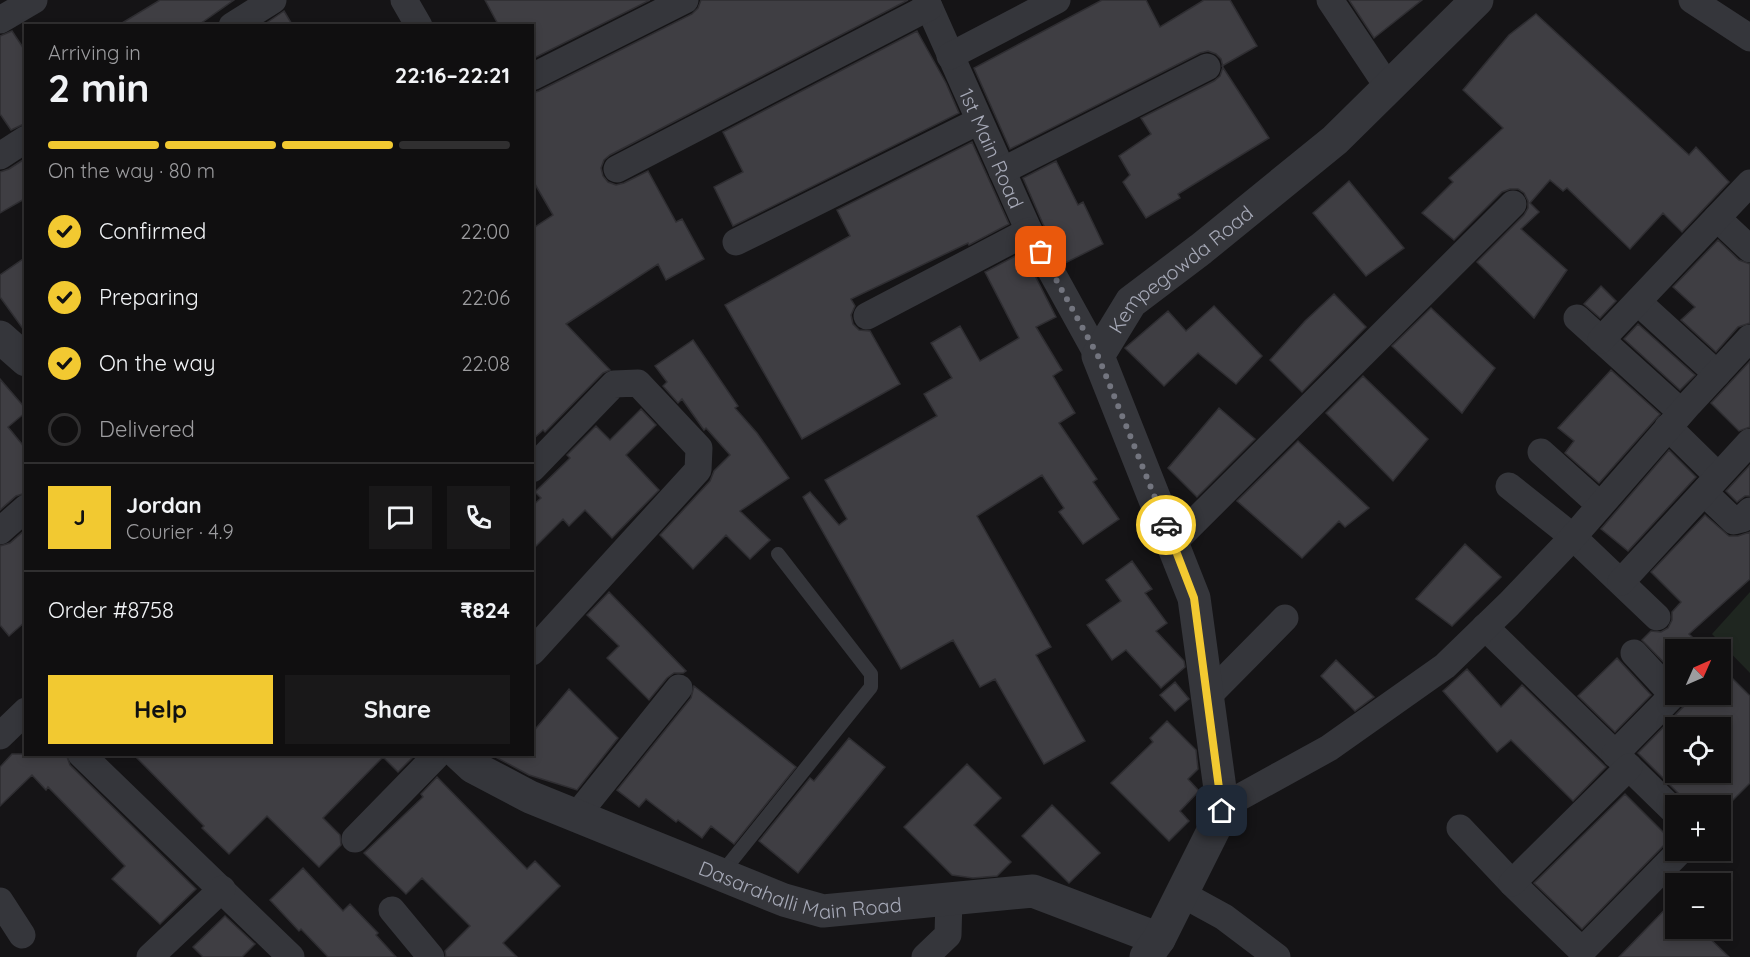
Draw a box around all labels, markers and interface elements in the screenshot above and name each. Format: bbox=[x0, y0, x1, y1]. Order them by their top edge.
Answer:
text: Arriving in bbox=[48, 40, 141, 65]
text: 22:16–22:21 bbox=[395, 61, 510, 89]
text: 2 min bbox=[48, 63, 150, 112]
street label: 1st Main Road bbox=[954, 84, 1030, 212]
text: On the way · 80 m bbox=[48, 158, 215, 183]
street label: Kempegowda Road bbox=[1102, 200, 1257, 338]
icon: check bbox=[48, 215, 81, 248]
text: Confirmed bbox=[99, 217, 206, 245]
text: 22:00 bbox=[460, 219, 510, 244]
pin bbox=[1015, 226, 1066, 277]
icon: bag bbox=[1024, 235, 1057, 268]
icon: check bbox=[48, 281, 81, 314]
text: Preparing bbox=[99, 283, 199, 311]
text: 22:06 bbox=[461, 285, 510, 310]
icon: check bbox=[48, 347, 81, 380]
text: On the way bbox=[99, 349, 215, 377]
text: 22:08 bbox=[461, 351, 510, 376]
text: Delivered bbox=[99, 415, 195, 443]
button: chat bbox=[369, 486, 432, 549]
button: phone bbox=[447, 486, 510, 549]
text: Jordan bbox=[126, 491, 202, 519]
courier bbox=[1136, 495, 1196, 555]
text: J bbox=[73, 503, 86, 531]
icon: car bbox=[1150, 509, 1183, 542]
text: Courier · 4.9 bbox=[126, 519, 234, 544]
text: Order #8758 bbox=[48, 596, 174, 624]
text: ₹824 bbox=[460, 596, 510, 624]
north arrow bbox=[1665, 639, 1731, 705]
map controls bbox=[1665, 639, 1731, 939]
button: Help bbox=[48, 675, 273, 744]
button: Share bbox=[285, 675, 510, 744]
button: locate bbox=[1665, 717, 1731, 783]
pin bbox=[1196, 785, 1247, 836]
icon: home bbox=[1205, 794, 1238, 827]
button: + bbox=[1665, 795, 1731, 861]
street label: Dasarahalli Main Road bbox=[695, 854, 903, 924]
button: − bbox=[1665, 873, 1731, 939]

